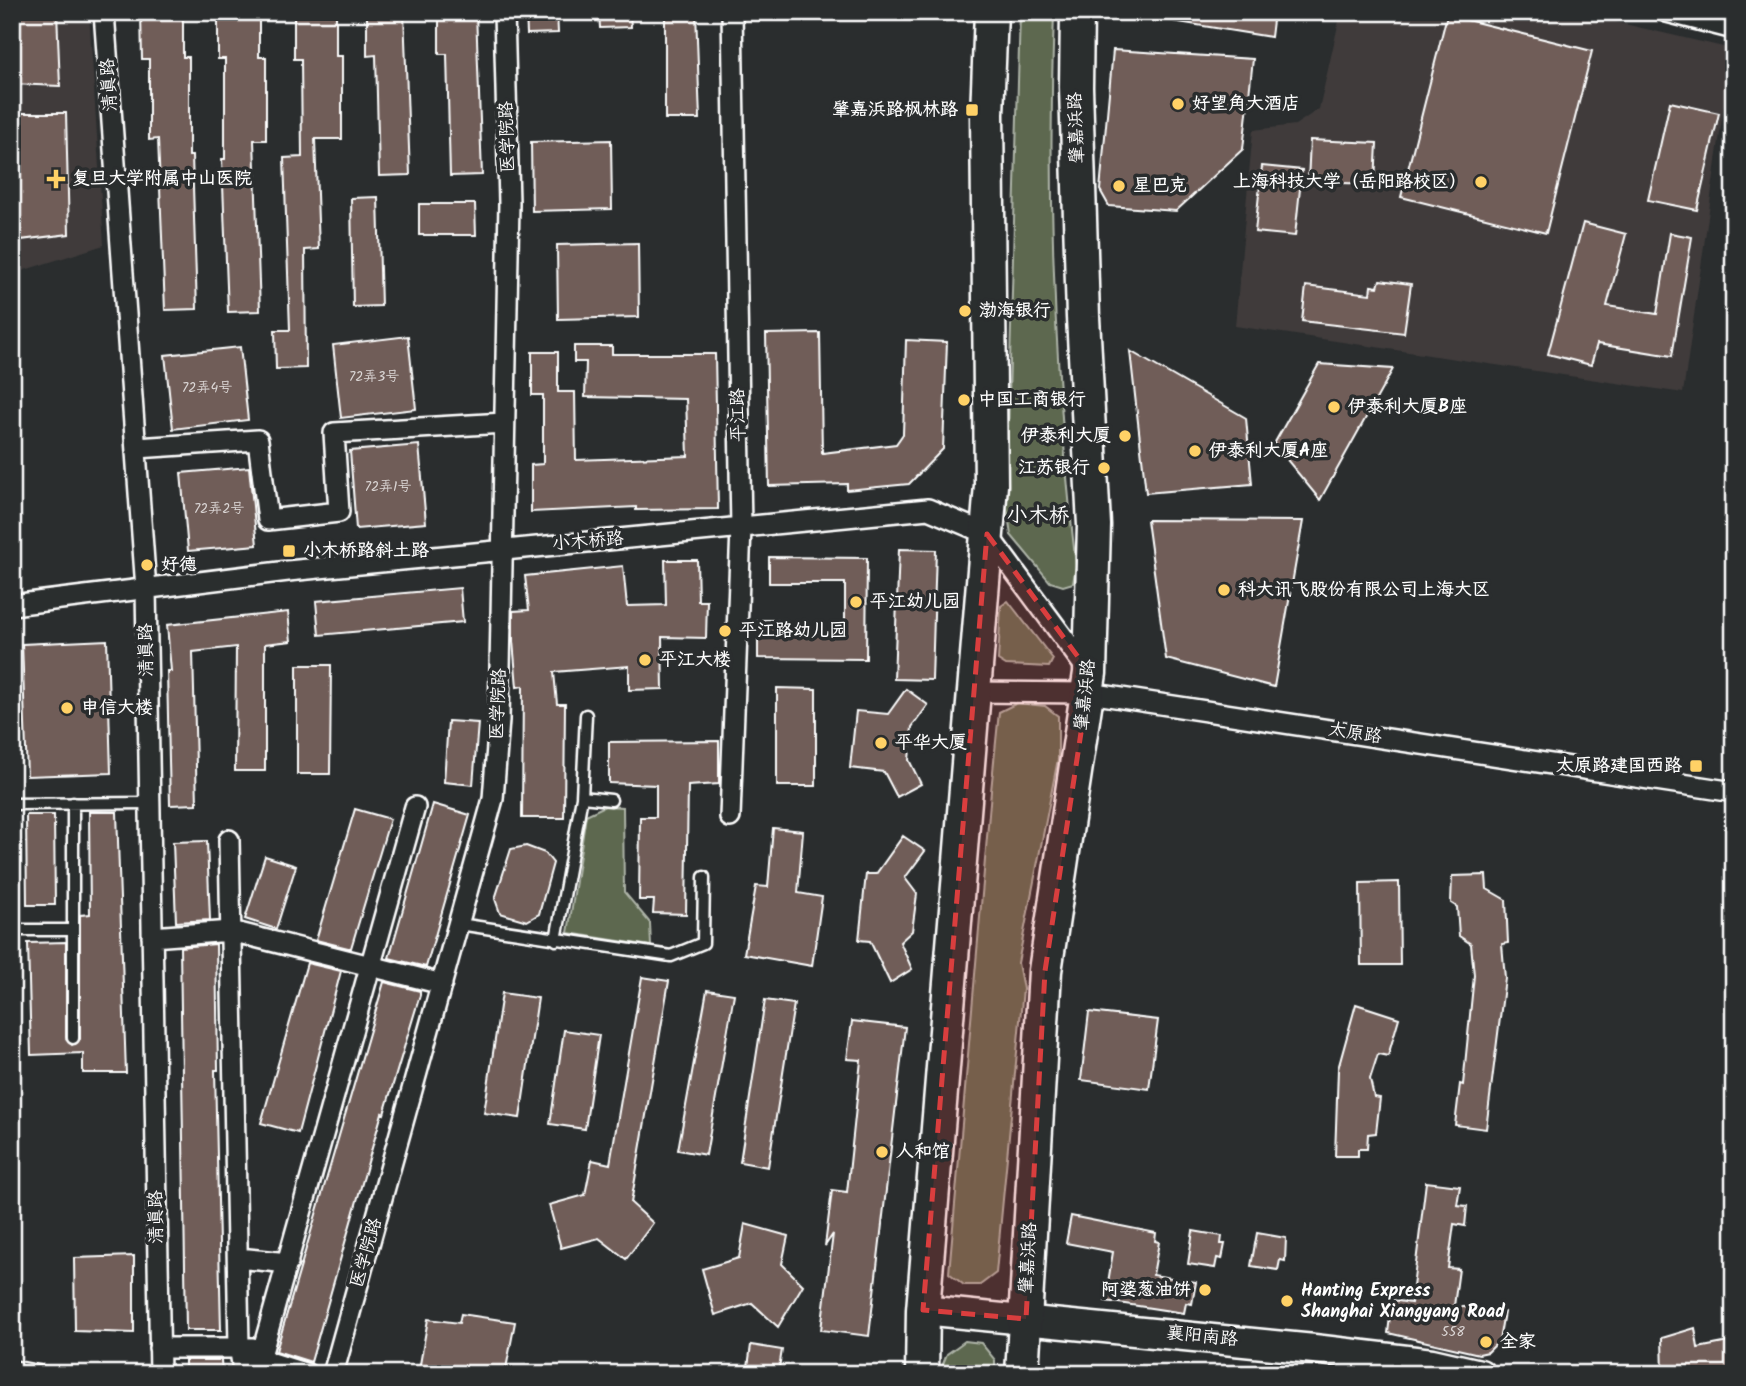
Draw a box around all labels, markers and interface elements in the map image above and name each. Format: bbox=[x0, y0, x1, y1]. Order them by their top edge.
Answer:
street label: 清真路 bbox=[94, 57, 126, 113]
place label: 好望角大酒店 bbox=[1192, 90, 1300, 119]
street label: 肇嘉浜路 bbox=[1061, 92, 1093, 164]
place label: 肇嘉浜路枫林路 bbox=[832, 96, 958, 125]
marker: 好望角大酒店 bbox=[1170, 96, 1186, 112]
street label: 医学院路 bbox=[492, 101, 524, 173]
marker: 肇嘉浜路枫林路 bbox=[964, 102, 980, 118]
place label: 复旦大学附属中山医院 bbox=[72, 165, 252, 194]
place label: 上海科技大学（岳阳路校区） bbox=[1233, 168, 1467, 197]
marker: 复旦大学附属中山医院 bbox=[46, 169, 66, 189]
place label: 星巴克 bbox=[1133, 172, 1187, 201]
marker: 上海科技大学（岳阳路校区） bbox=[1473, 174, 1489, 190]
marker: 星巴克 bbox=[1111, 178, 1127, 194]
place label: 渤海银行 bbox=[979, 297, 1051, 326]
marker: 渤海银行 bbox=[957, 303, 973, 319]
house number: 72弄3号 bbox=[349, 366, 399, 388]
house number: 72弄4号 bbox=[182, 377, 232, 399]
place label: 中国工商银行 bbox=[978, 386, 1086, 415]
street label: 平江路 bbox=[724, 388, 754, 442]
marker: 中国工商银行 bbox=[956, 392, 972, 408]
place label: 伊泰利大厦B座 bbox=[1348, 393, 1467, 422]
marker: 伊泰利大厦B座 bbox=[1326, 399, 1342, 415]
place label: 伊泰利大厦 bbox=[1021, 422, 1111, 451]
marker: 伊泰利大厦 bbox=[1117, 428, 1133, 444]
place label: 伊泰利大厦A座 bbox=[1209, 437, 1328, 466]
marker: 伊泰利大厦A座 bbox=[1187, 443, 1203, 459]
place label: 江苏银行 bbox=[1018, 454, 1090, 483]
marker: 江苏银行 bbox=[1096, 460, 1112, 476]
house number: 72弄1号 bbox=[365, 476, 411, 498]
house number: 72弄2号 bbox=[194, 498, 244, 520]
district label: 小木桥 bbox=[1007, 500, 1070, 533]
street label: 小木桥路 bbox=[551, 524, 625, 560]
place label: 小木桥路斜土路 bbox=[303, 537, 429, 566]
marker: 小木桥路斜土路 bbox=[281, 543, 297, 559]
place label: 好德 bbox=[161, 551, 197, 580]
marker: 好德 bbox=[139, 557, 155, 573]
place label: 科大讯飞股份有限公司上海大区 bbox=[1238, 576, 1490, 605]
marker: 科大讯飞股份有限公司上海大区 bbox=[1216, 582, 1232, 598]
place label: 平江幼儿园 bbox=[870, 588, 960, 617]
marker: 平江幼儿园 bbox=[848, 594, 864, 610]
place label: 平江路幼儿园 bbox=[739, 617, 847, 646]
street label: 清真路 bbox=[132, 623, 162, 677]
marker: 平江路幼儿园 bbox=[717, 623, 733, 639]
place label: 平江大楼 bbox=[659, 646, 731, 675]
marker: 平江大楼 bbox=[637, 652, 653, 668]
street label: 肇嘉浜路 bbox=[1068, 658, 1104, 732]
street label: 医学院路 bbox=[483, 668, 515, 740]
place label: 申信大楼 bbox=[81, 694, 153, 723]
marker: 申信大楼 bbox=[59, 700, 75, 716]
street label: 太原路 bbox=[1326, 715, 1384, 753]
place label: 平华大厦 bbox=[895, 729, 967, 758]
marker: 平华大厦 bbox=[873, 735, 889, 751]
place label: 太原路建国西路 bbox=[1556, 752, 1682, 781]
marker: 太原路建国西路 bbox=[1688, 758, 1704, 774]
place label: 人和馆 bbox=[896, 1138, 950, 1167]
marker: 人和馆 bbox=[874, 1144, 890, 1160]
street label: 清真路 bbox=[142, 1190, 172, 1244]
street label: 医学院路 bbox=[343, 1214, 391, 1292]
street label: 肇嘉浜路 bbox=[1013, 1221, 1045, 1295]
place label: 阿婆葱油饼 bbox=[1101, 1276, 1191, 1305]
place label: Hanting Express Shanghai Xiangyang Road bbox=[1301, 1277, 1505, 1327]
marker: 阿婆葱油饼 bbox=[1197, 1282, 1213, 1298]
marker: Hanting Express Shanghai Xiangyang Road bbox=[1279, 1293, 1295, 1309]
street label: 襄阳南路 bbox=[1165, 1319, 1239, 1355]
house number: 558 bbox=[1441, 1321, 1465, 1343]
place label: 全家 bbox=[1500, 1328, 1536, 1357]
marker: 全家 bbox=[1478, 1334, 1494, 1350]

